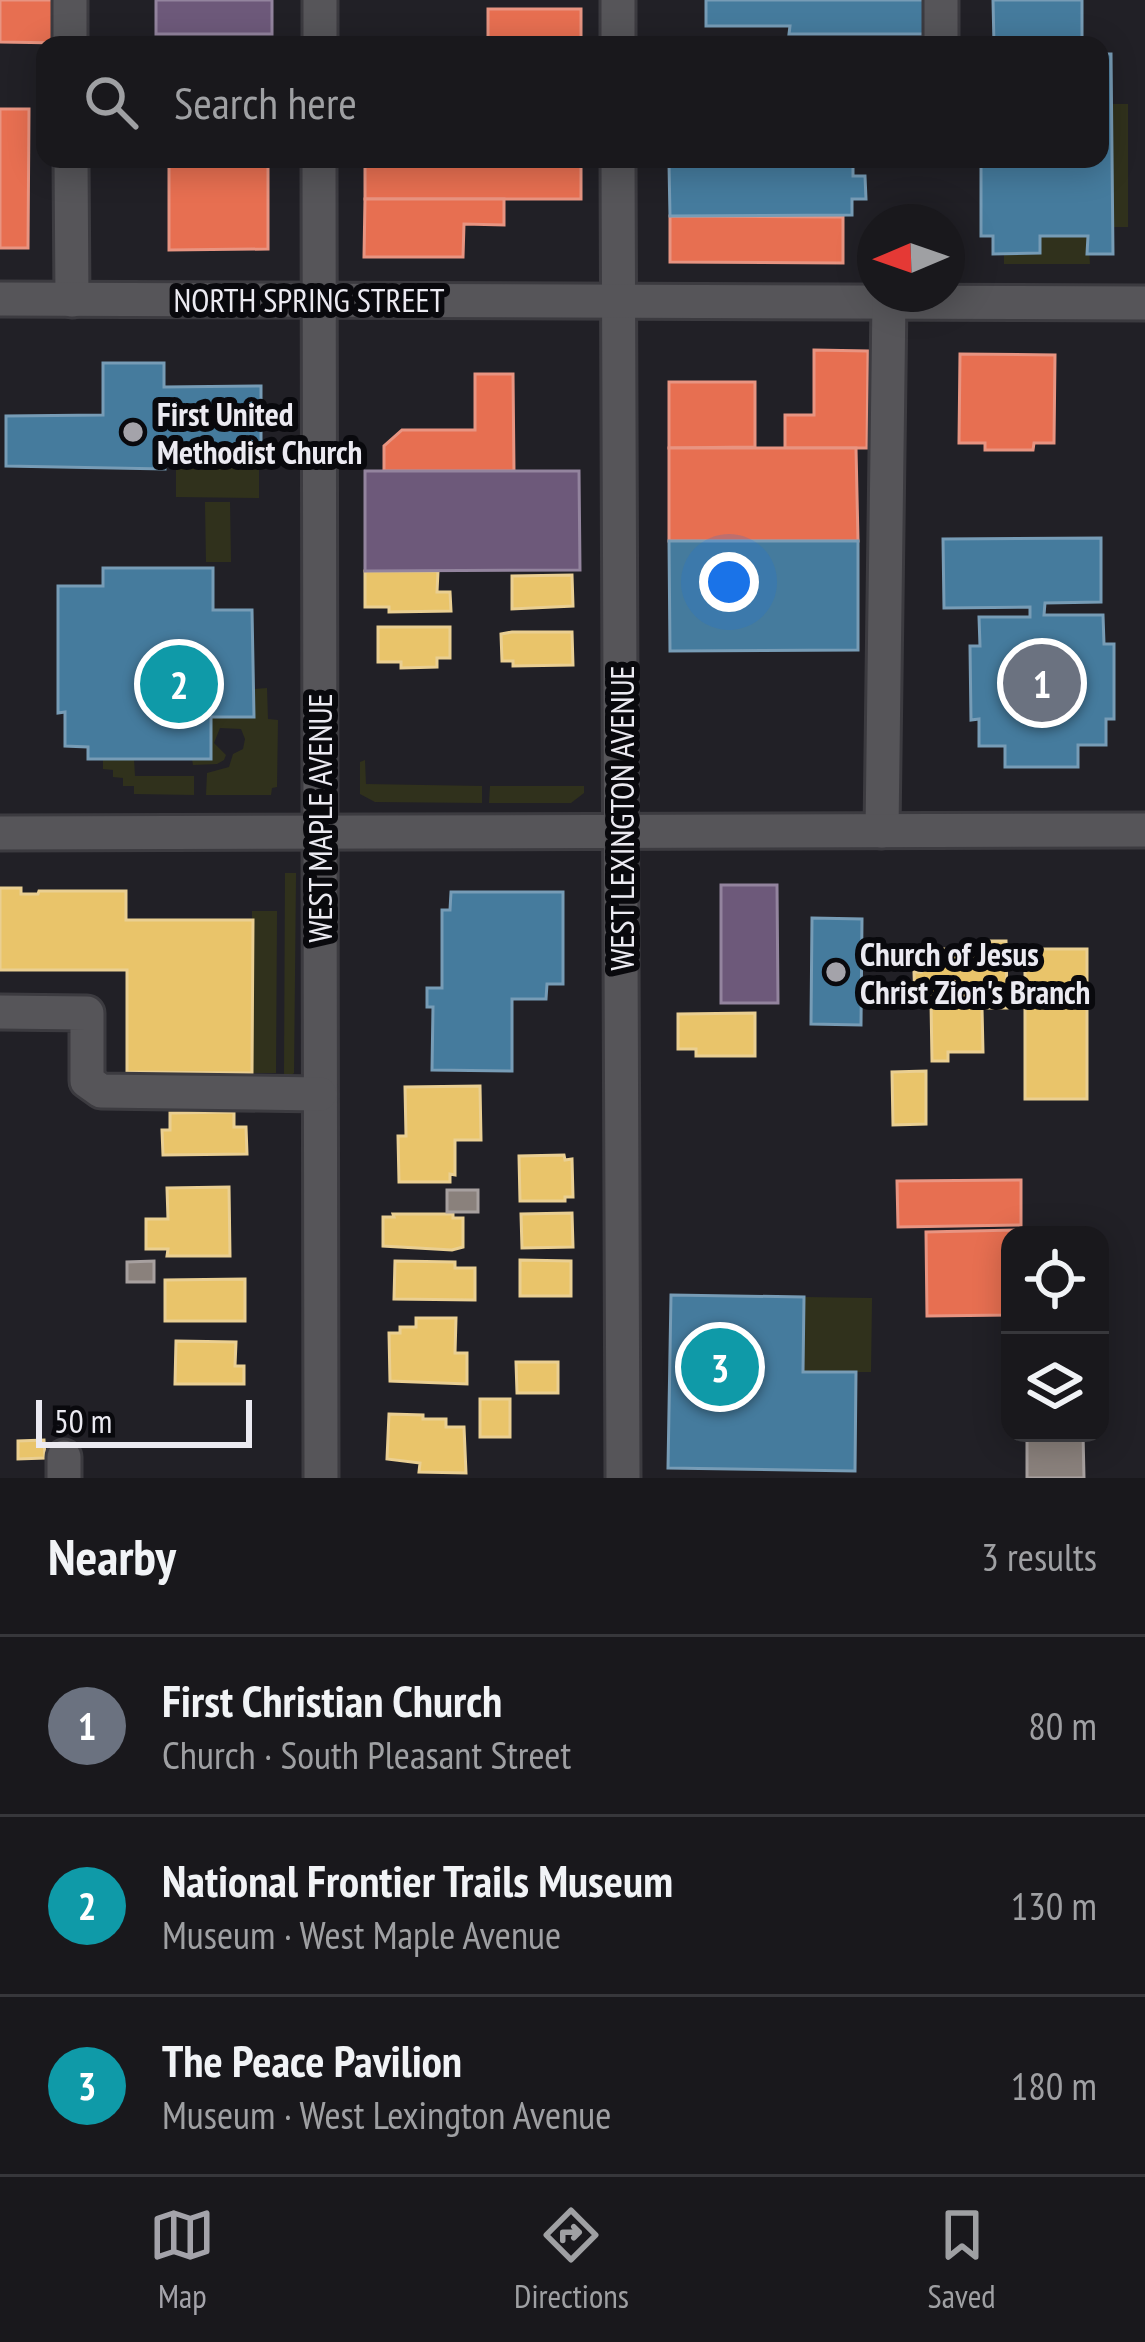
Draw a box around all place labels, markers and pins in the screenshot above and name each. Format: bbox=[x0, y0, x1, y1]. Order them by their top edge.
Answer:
place label: First United Methodist Church bbox=[157, 392, 362, 473]
marker: First United Methodist Church bbox=[120, 419, 146, 445]
pin: 1 bbox=[1003, 638, 1081, 728]
pin: 2 bbox=[140, 639, 218, 729]
place label: Church of Jesus Christ Zion's Branch bbox=[860, 932, 1090, 1013]
marker: Church of Jesus Christ Zion's Branch bbox=[823, 959, 849, 985]
pin: 3 bbox=[681, 1322, 759, 1412]

